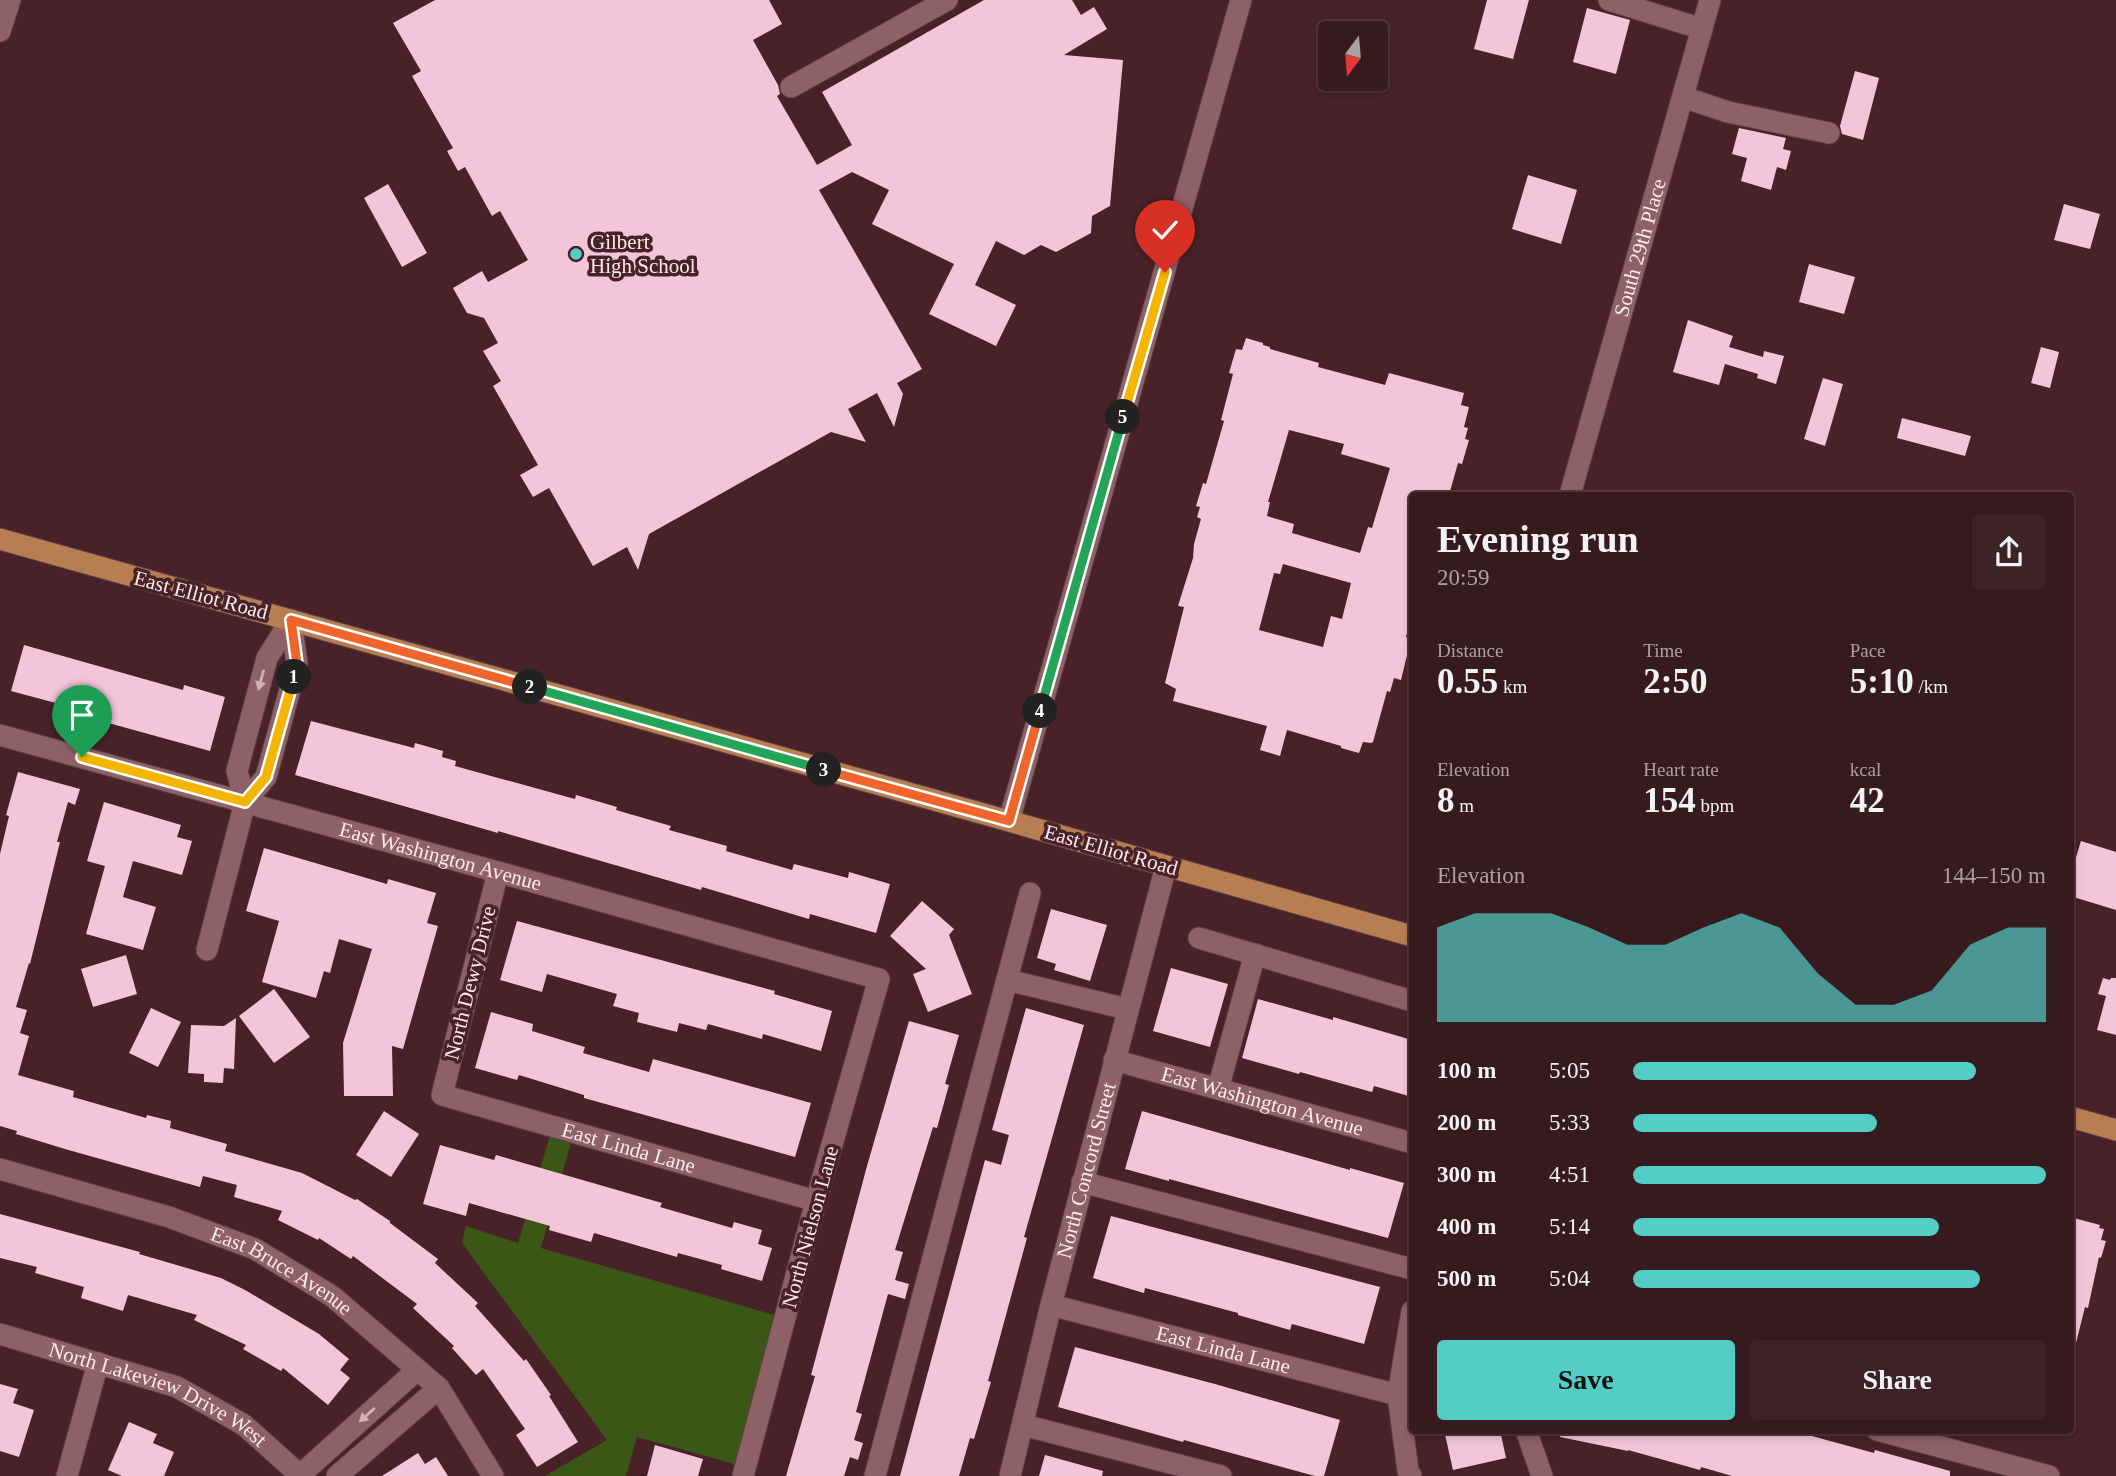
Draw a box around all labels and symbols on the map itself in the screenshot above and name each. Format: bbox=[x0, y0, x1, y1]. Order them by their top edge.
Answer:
north arrow bbox=[1318, 21, 1388, 91]
street label: South 29th Place bbox=[1609, 176, 1671, 319]
pin bbox=[1135, 200, 1195, 272]
place label: Gilbert High School bbox=[590, 230, 696, 278]
marker: Gilbert High School bbox=[568, 246, 584, 262]
pin: 5 bbox=[1106, 400, 1140, 434]
street label: East Elliot Road bbox=[131, 566, 271, 625]
pin: 1 bbox=[276, 660, 312, 694]
one-way arrow bbox=[255, 670, 266, 692]
pin: 2 bbox=[512, 670, 548, 704]
pin bbox=[52, 685, 112, 757]
pin: 4 bbox=[1023, 694, 1058, 728]
pin: 3 bbox=[806, 752, 842, 788]
street label: East Washington Avenue bbox=[337, 817, 544, 896]
street label: East Elliot Road bbox=[1042, 819, 1181, 881]
street label: North Dewy Drive bbox=[439, 904, 501, 1062]
street label: East Washington Avenue bbox=[1159, 1062, 1366, 1141]
street label: North Concord Street bbox=[1052, 1080, 1121, 1261]
street label: East Linda Lane bbox=[559, 1118, 698, 1178]
street label: North Nielson Lane bbox=[777, 1143, 843, 1311]
street label: East Bruce Avenue bbox=[208, 1222, 357, 1320]
street label: East Linda Lane bbox=[1154, 1321, 1293, 1379]
street label: North Lakeview Drive West bbox=[46, 1337, 272, 1452]
one-way arrow bbox=[358, 1407, 375, 1422]

